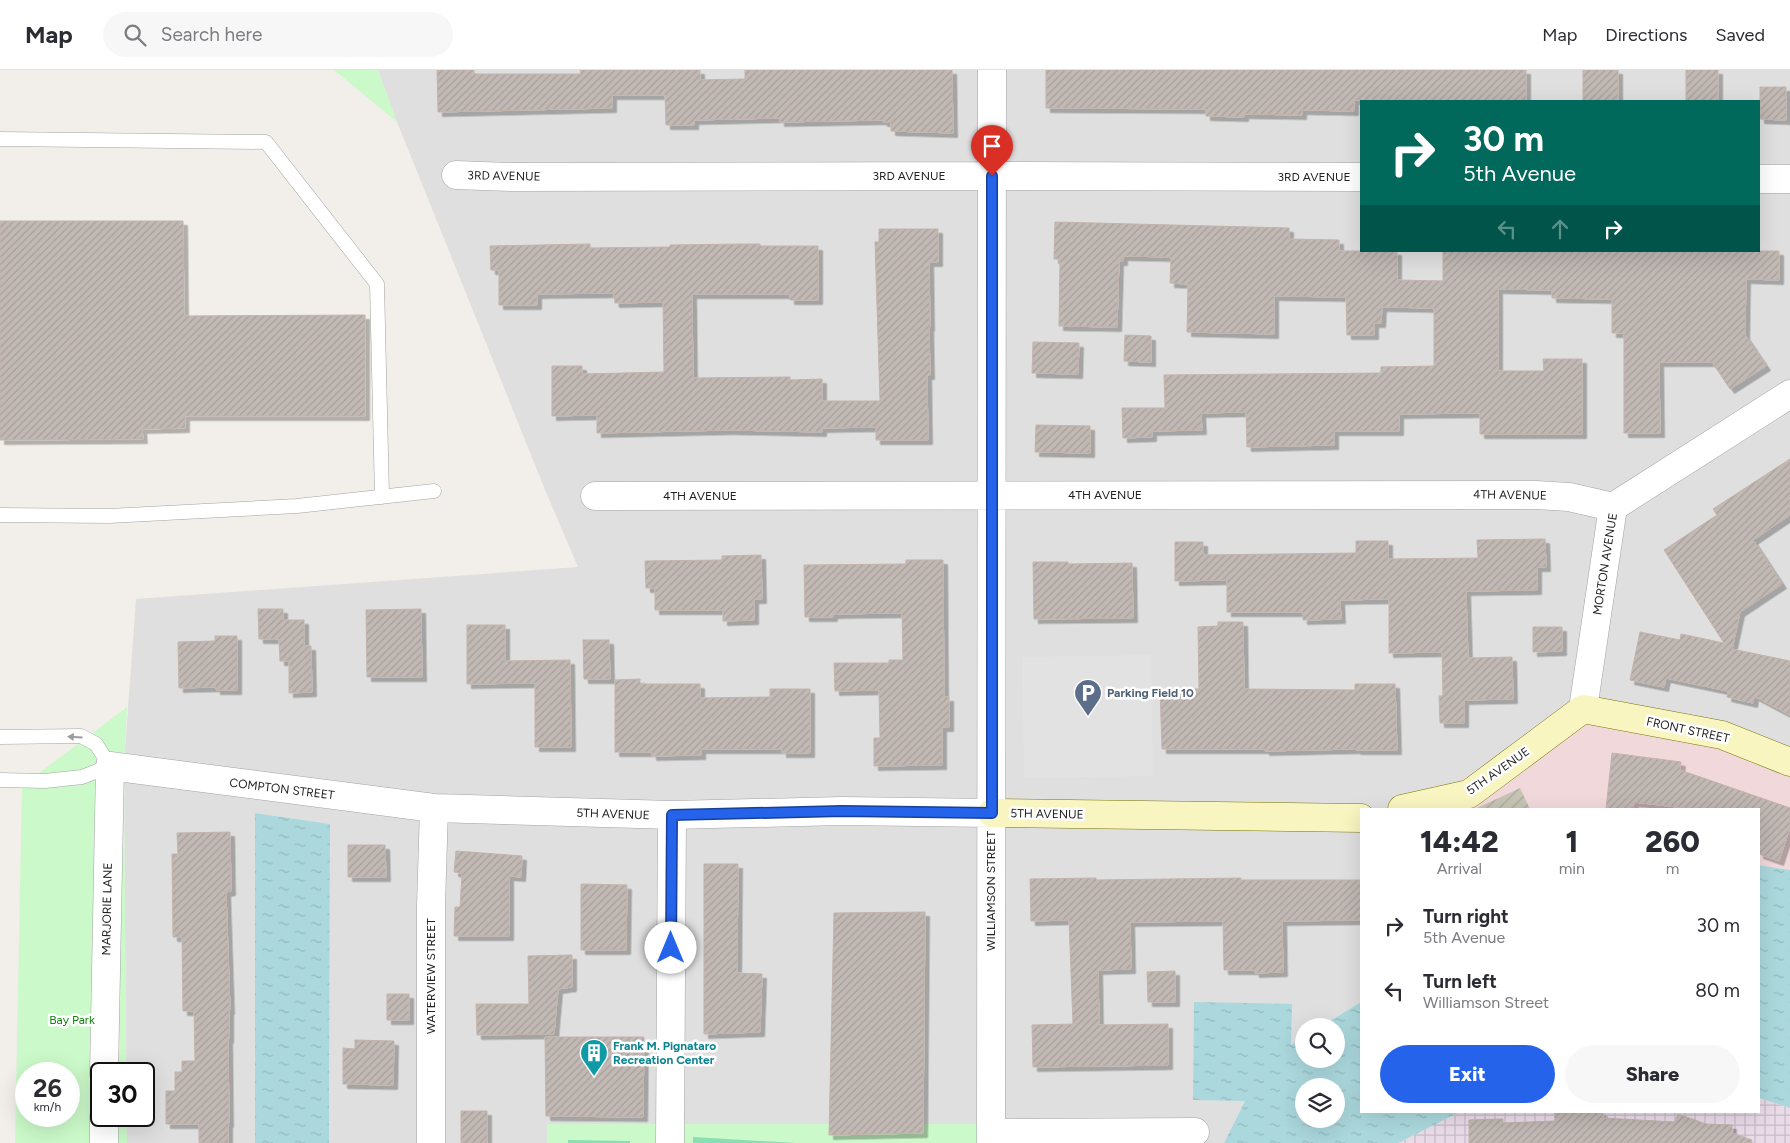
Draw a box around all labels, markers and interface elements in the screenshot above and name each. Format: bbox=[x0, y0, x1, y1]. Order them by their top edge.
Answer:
search box bbox=[103, 12, 453, 57]
text: Map bbox=[25, 20, 73, 49]
icon: search bbox=[121, 21, 149, 49]
text: Search here bbox=[161, 23, 262, 46]
text: Map bbox=[1542, 24, 1577, 46]
text: Directions bbox=[1605, 24, 1687, 46]
text: Saved bbox=[1715, 24, 1765, 46]
text: 30 m bbox=[1463, 118, 1544, 160]
icon: right bbox=[1380, 120, 1445, 185]
pin bbox=[971, 125, 1013, 176]
icon: arrive bbox=[978, 132, 1006, 160]
text: 5th Avenue bbox=[1463, 160, 1576, 187]
street label: 3RD AVENUE bbox=[467, 168, 541, 184]
street label: 3RD AVENUE bbox=[872, 169, 946, 183]
street label: 3RD AVENUE bbox=[1277, 170, 1351, 184]
icon: left bbox=[1493, 215, 1521, 243]
icon: ahead bbox=[1546, 215, 1574, 243]
icon: right bbox=[1599, 215, 1627, 243]
street label: 4TH AVENUE bbox=[1473, 487, 1547, 503]
street label: 4TH AVENUE bbox=[1068, 488, 1142, 502]
street label: 4TH AVENUE bbox=[663, 489, 737, 503]
street label: MORTON AVENUE bbox=[1590, 512, 1620, 616]
parking icon: Parking Field 10 bbox=[1073, 678, 1103, 717]
place label: Parking Field 10 bbox=[1107, 686, 1194, 700]
street label: FRONT STREET bbox=[1645, 714, 1731, 746]
one-way arrow bbox=[66, 732, 82, 740]
street label: 5TH AVENUE bbox=[1464, 744, 1532, 798]
street label: COMPTON STREET bbox=[229, 776, 336, 802]
street label: 5TH AVENUE bbox=[576, 806, 650, 822]
street label: 5TH AVENUE bbox=[1010, 806, 1084, 822]
text: 14:42 bbox=[1420, 823, 1499, 860]
text: 1 bbox=[1565, 823, 1578, 860]
text: 260 bbox=[1645, 823, 1700, 860]
street label: WILLIAMSON STREET bbox=[984, 831, 998, 951]
text: Arrival bbox=[1437, 859, 1482, 878]
text: min bbox=[1559, 859, 1585, 878]
text: m bbox=[1666, 859, 1679, 878]
street label: MARJORIE LANE bbox=[99, 862, 115, 956]
text: Turn right bbox=[1423, 905, 1509, 928]
icon: right bbox=[1380, 912, 1408, 940]
text: 30 m bbox=[1697, 914, 1740, 937]
street label: WATERVIEW STREET bbox=[424, 918, 438, 1034]
position arrow bbox=[644, 921, 696, 973]
text: 5th Avenue bbox=[1423, 928, 1505, 947]
text: Turn left bbox=[1423, 970, 1497, 993]
icon: left bbox=[1380, 977, 1408, 1005]
text: 80 m bbox=[1695, 979, 1740, 1002]
text: Williamson Street bbox=[1423, 993, 1549, 1012]
park label: Bay Park bbox=[49, 1013, 95, 1027]
map controls bbox=[1295, 1018, 1345, 1128]
button: search bbox=[1295, 1018, 1345, 1068]
building icon: Frank M. Pignataro Recreation Center bbox=[579, 1038, 609, 1077]
place label: Frank M. Pignataro Recreation Center bbox=[613, 1039, 716, 1067]
button: Exit bbox=[1380, 1045, 1555, 1103]
button: Share bbox=[1565, 1045, 1740, 1103]
speed limit sign: 30 bbox=[90, 1062, 155, 1127]
text: 26 bbox=[33, 1073, 62, 1103]
button: layers bbox=[1295, 1078, 1345, 1128]
text: km/h bbox=[34, 1100, 61, 1114]

